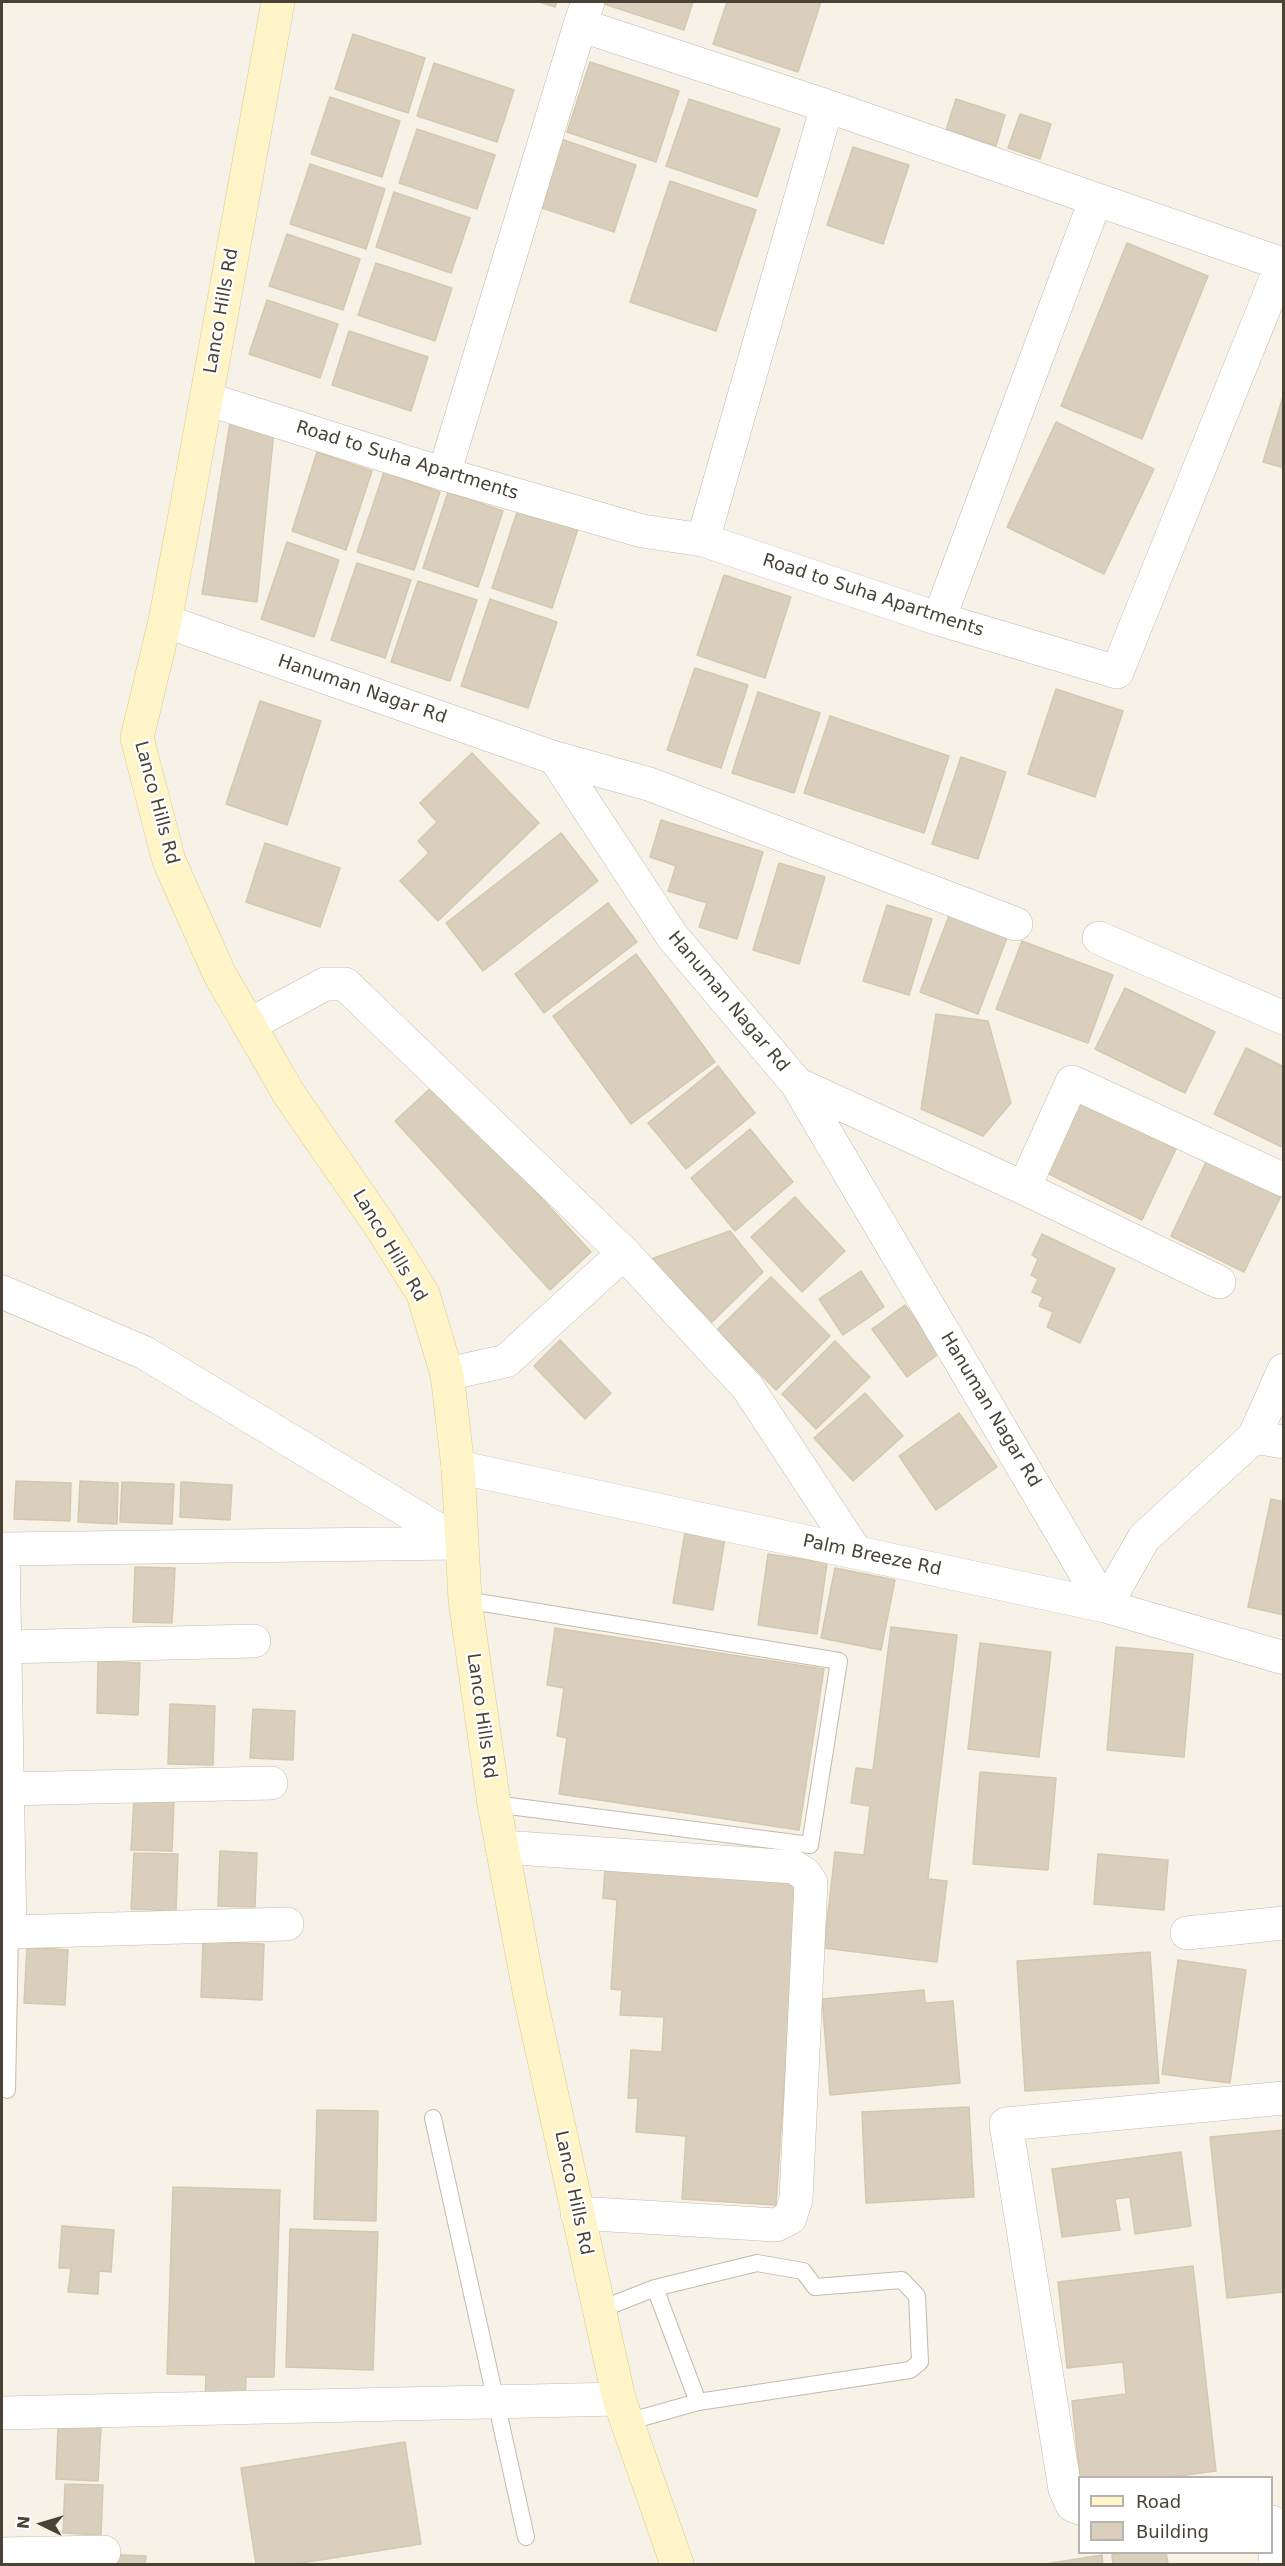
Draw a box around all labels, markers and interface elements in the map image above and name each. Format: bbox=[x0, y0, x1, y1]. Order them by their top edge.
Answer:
street label: Lanco Hills Rd bbox=[200, 247, 244, 375]
street label: Road to Suha Apartments bbox=[293, 417, 521, 505]
street label: Road to Suha Apartments bbox=[760, 550, 986, 642]
street label: Hanuman Nagar Rd bbox=[275, 651, 449, 729]
street label: Lanco Hills Rd bbox=[129, 739, 183, 867]
street label: Hanuman Nagar Rd bbox=[663, 927, 793, 1077]
street label: Lanco Hills Rd bbox=[347, 1186, 431, 1306]
street label: Hanuman Nagar Rd bbox=[935, 1329, 1045, 1491]
street label: Palm Breeze Rd bbox=[801, 1531, 943, 1581]
street label: Lanco Hills Rd bbox=[461, 1652, 501, 1780]
street label: Lanco Hills Rd bbox=[549, 2129, 597, 2257]
legend bbox=[1078, 2476, 1273, 2554]
text: Road bbox=[1136, 2491, 1181, 2512]
north arrow bbox=[12, 2494, 72, 2554]
text: N bbox=[14, 2515, 34, 2530]
text: Building bbox=[1136, 2521, 1209, 2542]

